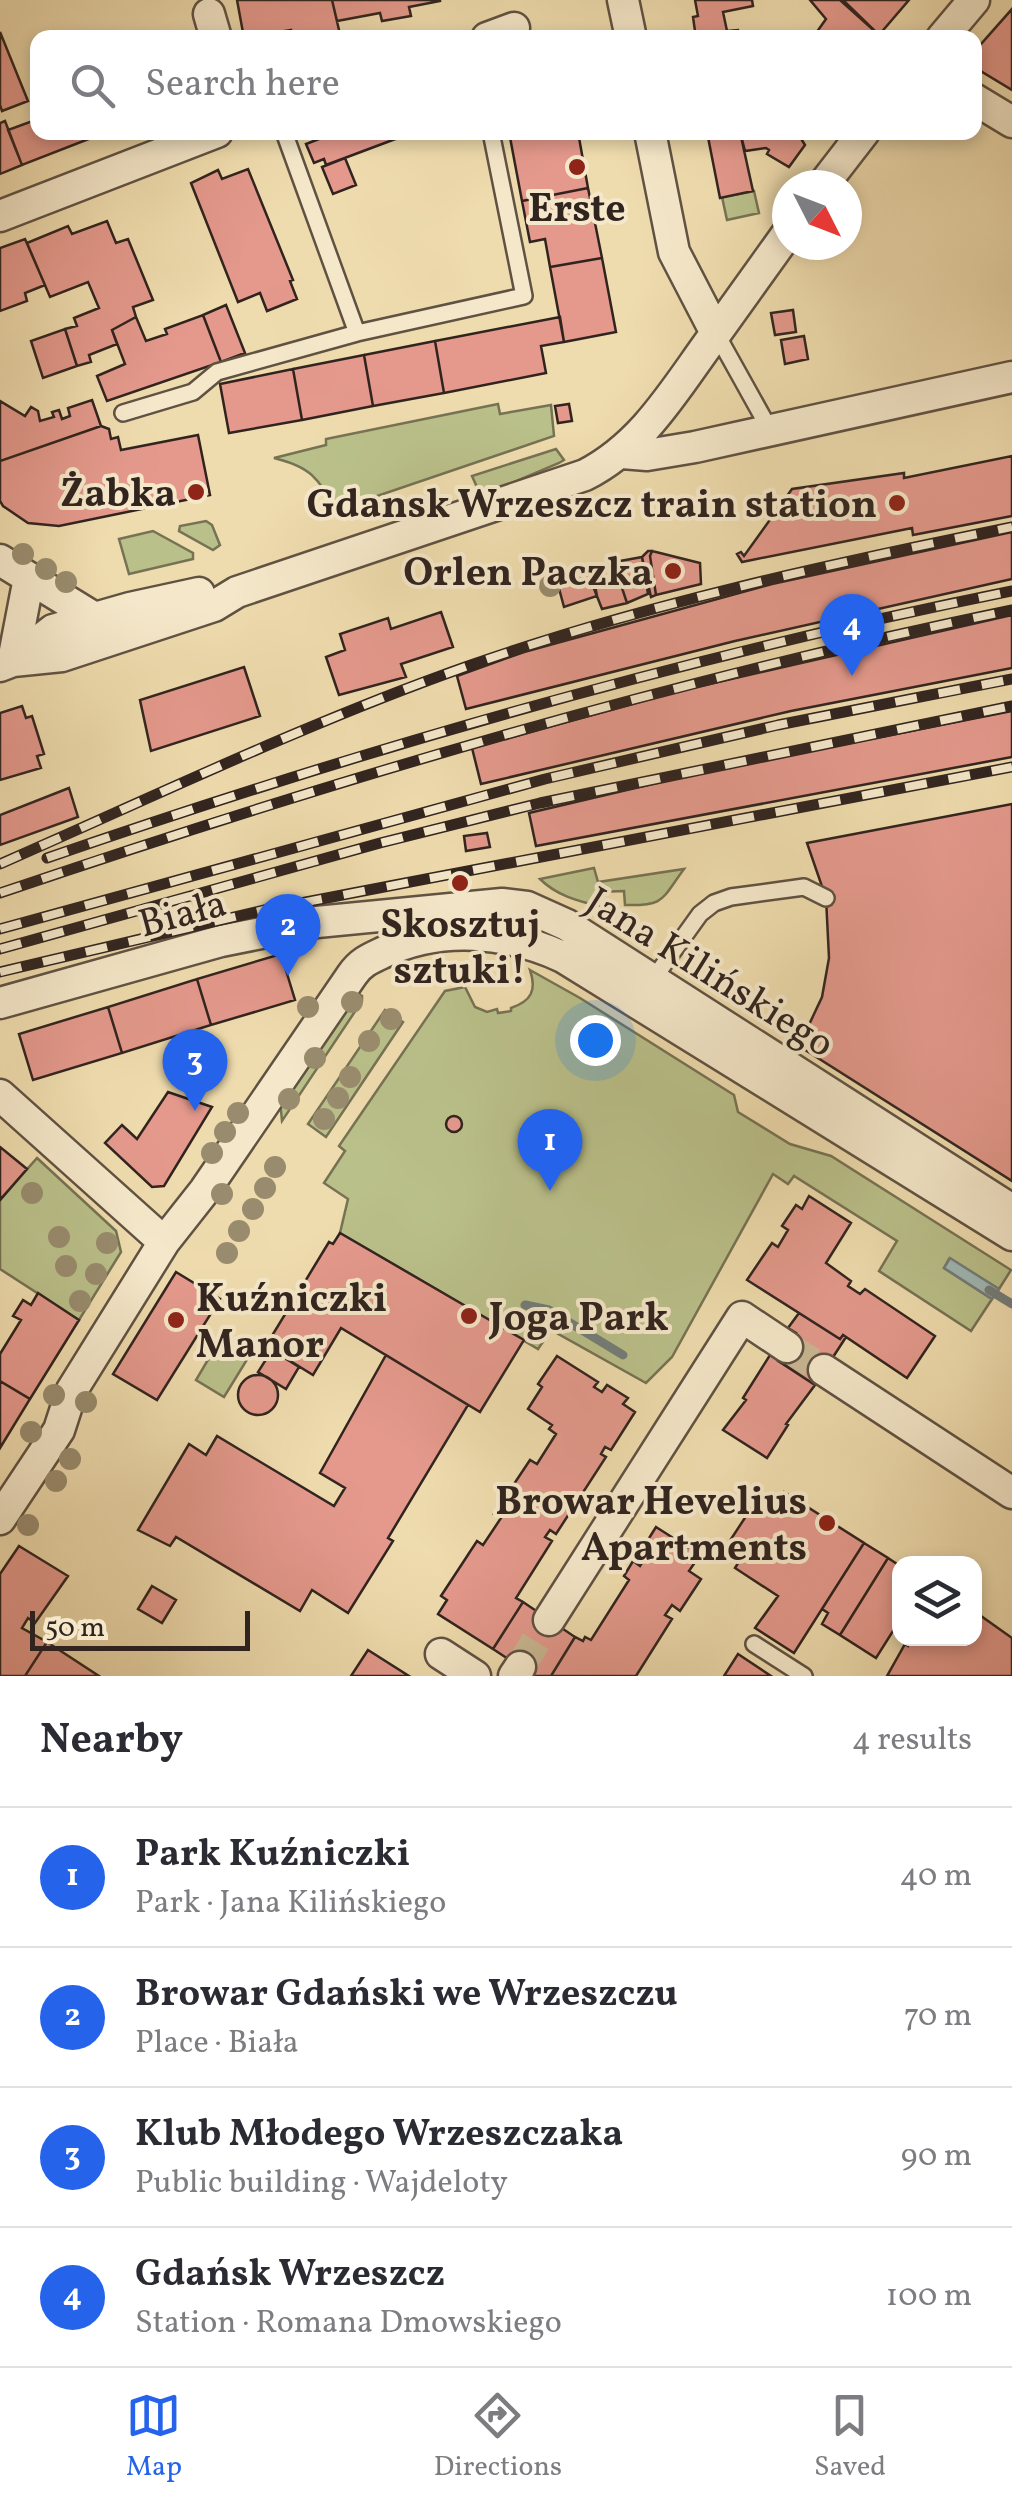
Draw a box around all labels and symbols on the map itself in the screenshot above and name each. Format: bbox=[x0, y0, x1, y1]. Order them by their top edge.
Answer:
marker: Erste bbox=[566, 156, 588, 178]
north arrow bbox=[772, 170, 862, 260]
place label: Erste bbox=[528, 183, 626, 239]
place label: Żabka bbox=[60, 468, 176, 524]
place label: Gdansk Wrzeszcz train station bbox=[306, 479, 877, 535]
marker: Żabka bbox=[185, 481, 207, 503]
marker: Gdansk Wrzeszcz train station bbox=[886, 492, 908, 514]
place label: Orlen Paczka bbox=[403, 547, 653, 603]
marker: Orlen Paczka bbox=[662, 560, 684, 582]
pin: 4 bbox=[820, 594, 884, 676]
marker: Skosztuj sztuki! bbox=[449, 872, 471, 894]
street label: Jana Kilińskiego bbox=[574, 876, 844, 1073]
street label: Biała bbox=[133, 877, 233, 954]
pin: 2 bbox=[256, 894, 320, 976]
place label: Skosztuj sztuki! bbox=[380, 899, 540, 1001]
your location bbox=[570, 1015, 621, 1066]
pin: 3 bbox=[162, 1028, 228, 1111]
pin: 1 bbox=[518, 1108, 582, 1191]
place label: Kuźniczki Manor bbox=[196, 1273, 387, 1375]
place label: Joga Park bbox=[488, 1292, 669, 1348]
marker: Joga Park bbox=[458, 1305, 480, 1327]
marker: Kuźniczki Manor bbox=[165, 1309, 187, 1331]
place label: Browar Hevelius Apartments bbox=[495, 1476, 807, 1578]
marker: Browar Hevelius Apartments bbox=[816, 1512, 838, 1534]
scale bar bbox=[30, 1606, 250, 1650]

